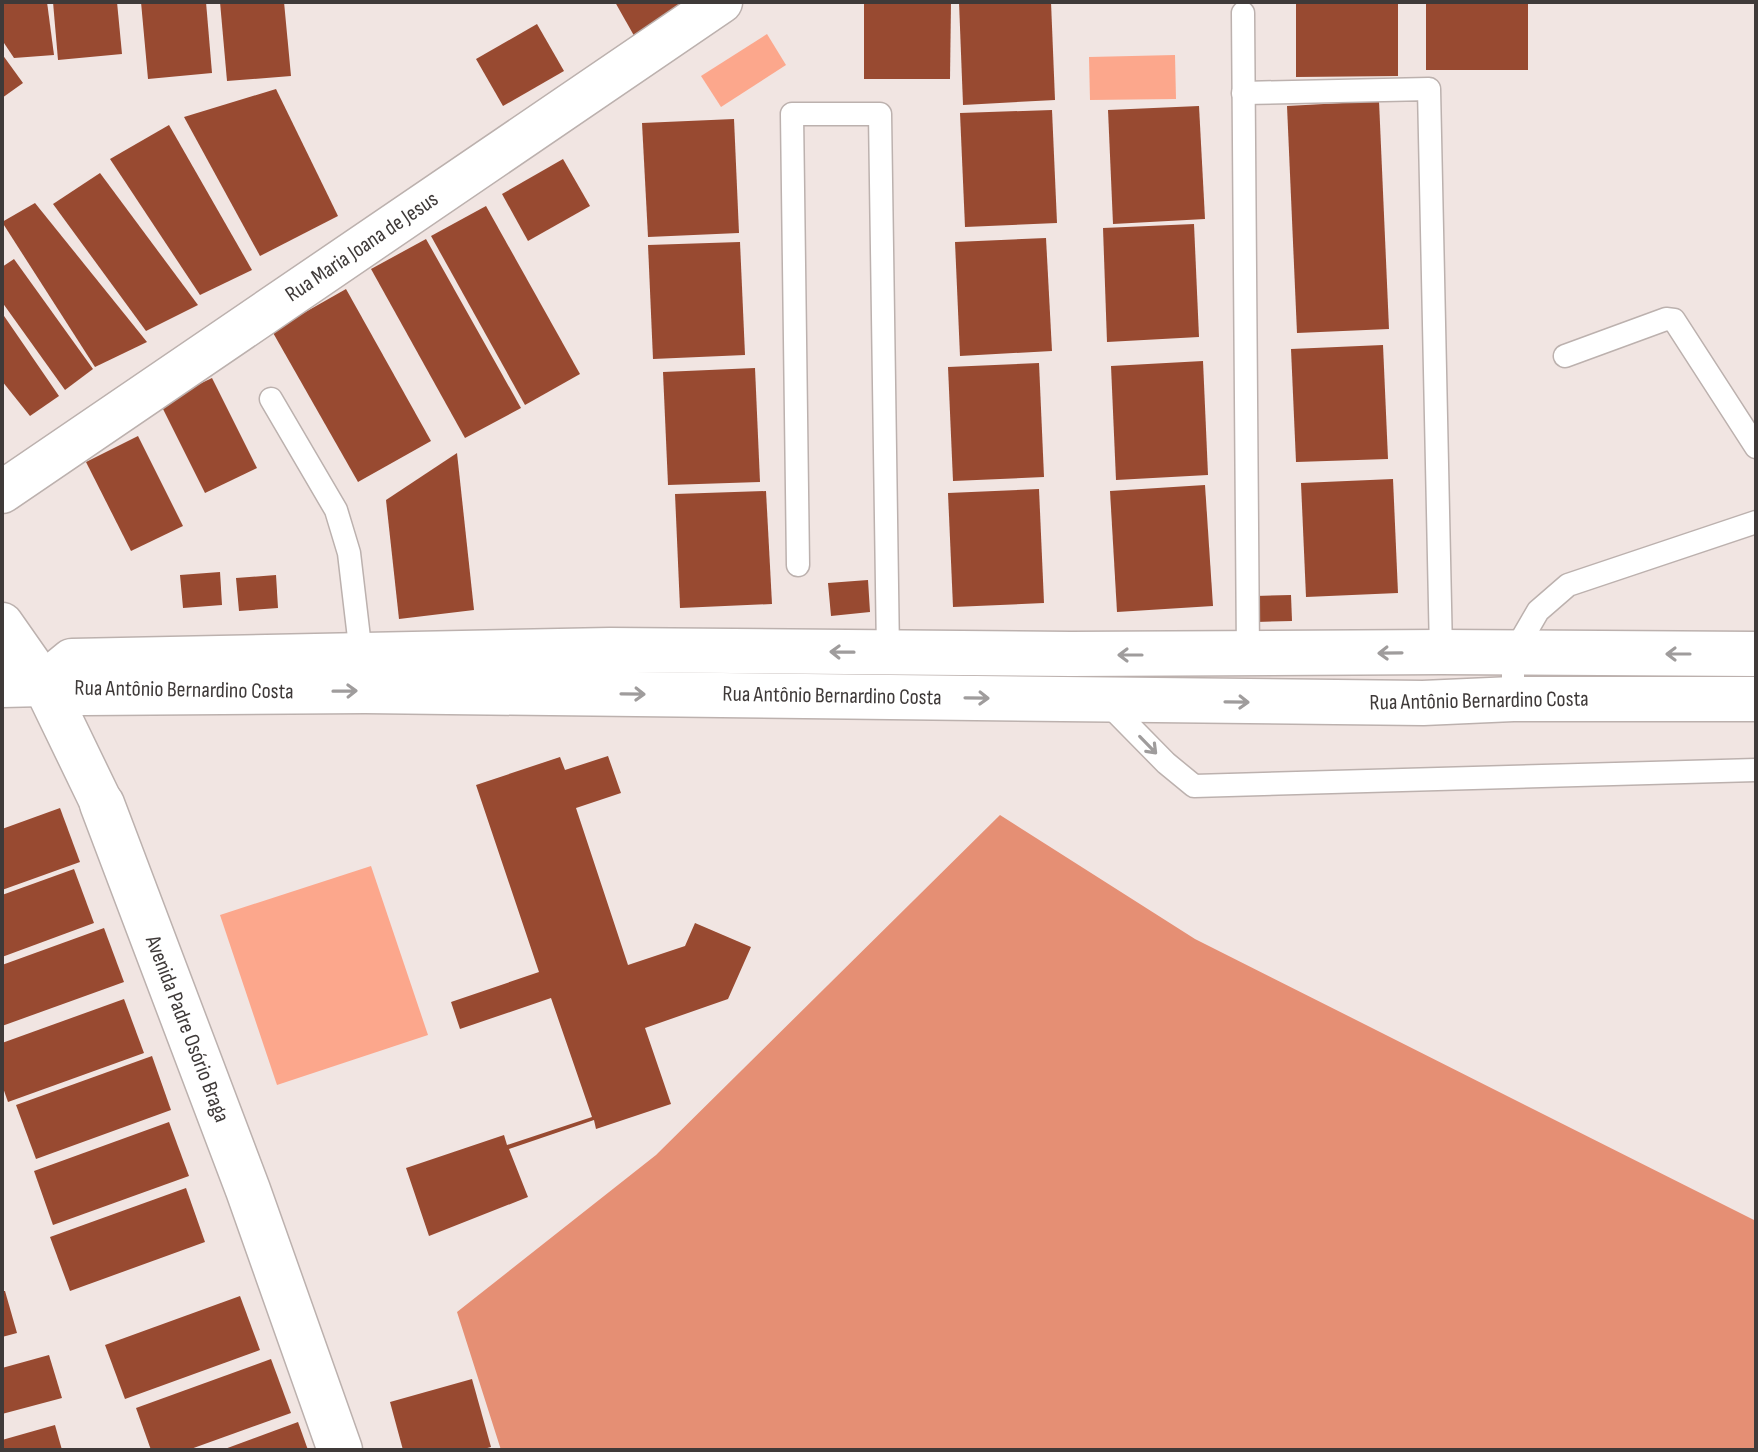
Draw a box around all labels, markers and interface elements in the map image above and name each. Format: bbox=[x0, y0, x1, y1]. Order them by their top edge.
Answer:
street label: Rua Maria Joana de Jesus bbox=[280, 186, 444, 308]
one-way arrow bbox=[829, 645, 856, 660]
one-way arrow bbox=[1377, 645, 1404, 660]
one-way arrow bbox=[1665, 646, 1692, 662]
one-way arrow bbox=[1117, 647, 1144, 663]
street label: Rua Antônio Bernardino Costa bbox=[74, 675, 294, 705]
street label: Rua Antônio Bernardino Costa bbox=[722, 681, 942, 711]
one-way arrow bbox=[331, 683, 358, 699]
one-way arrow bbox=[619, 686, 646, 701]
street label: Rua Antônio Bernardino Costa bbox=[1369, 686, 1589, 716]
one-way arrow bbox=[963, 690, 990, 706]
one-way arrow bbox=[1223, 694, 1250, 710]
one-way arrow bbox=[1138, 735, 1157, 754]
street label: Avenida Padre Osório Braga bbox=[139, 931, 235, 1126]

